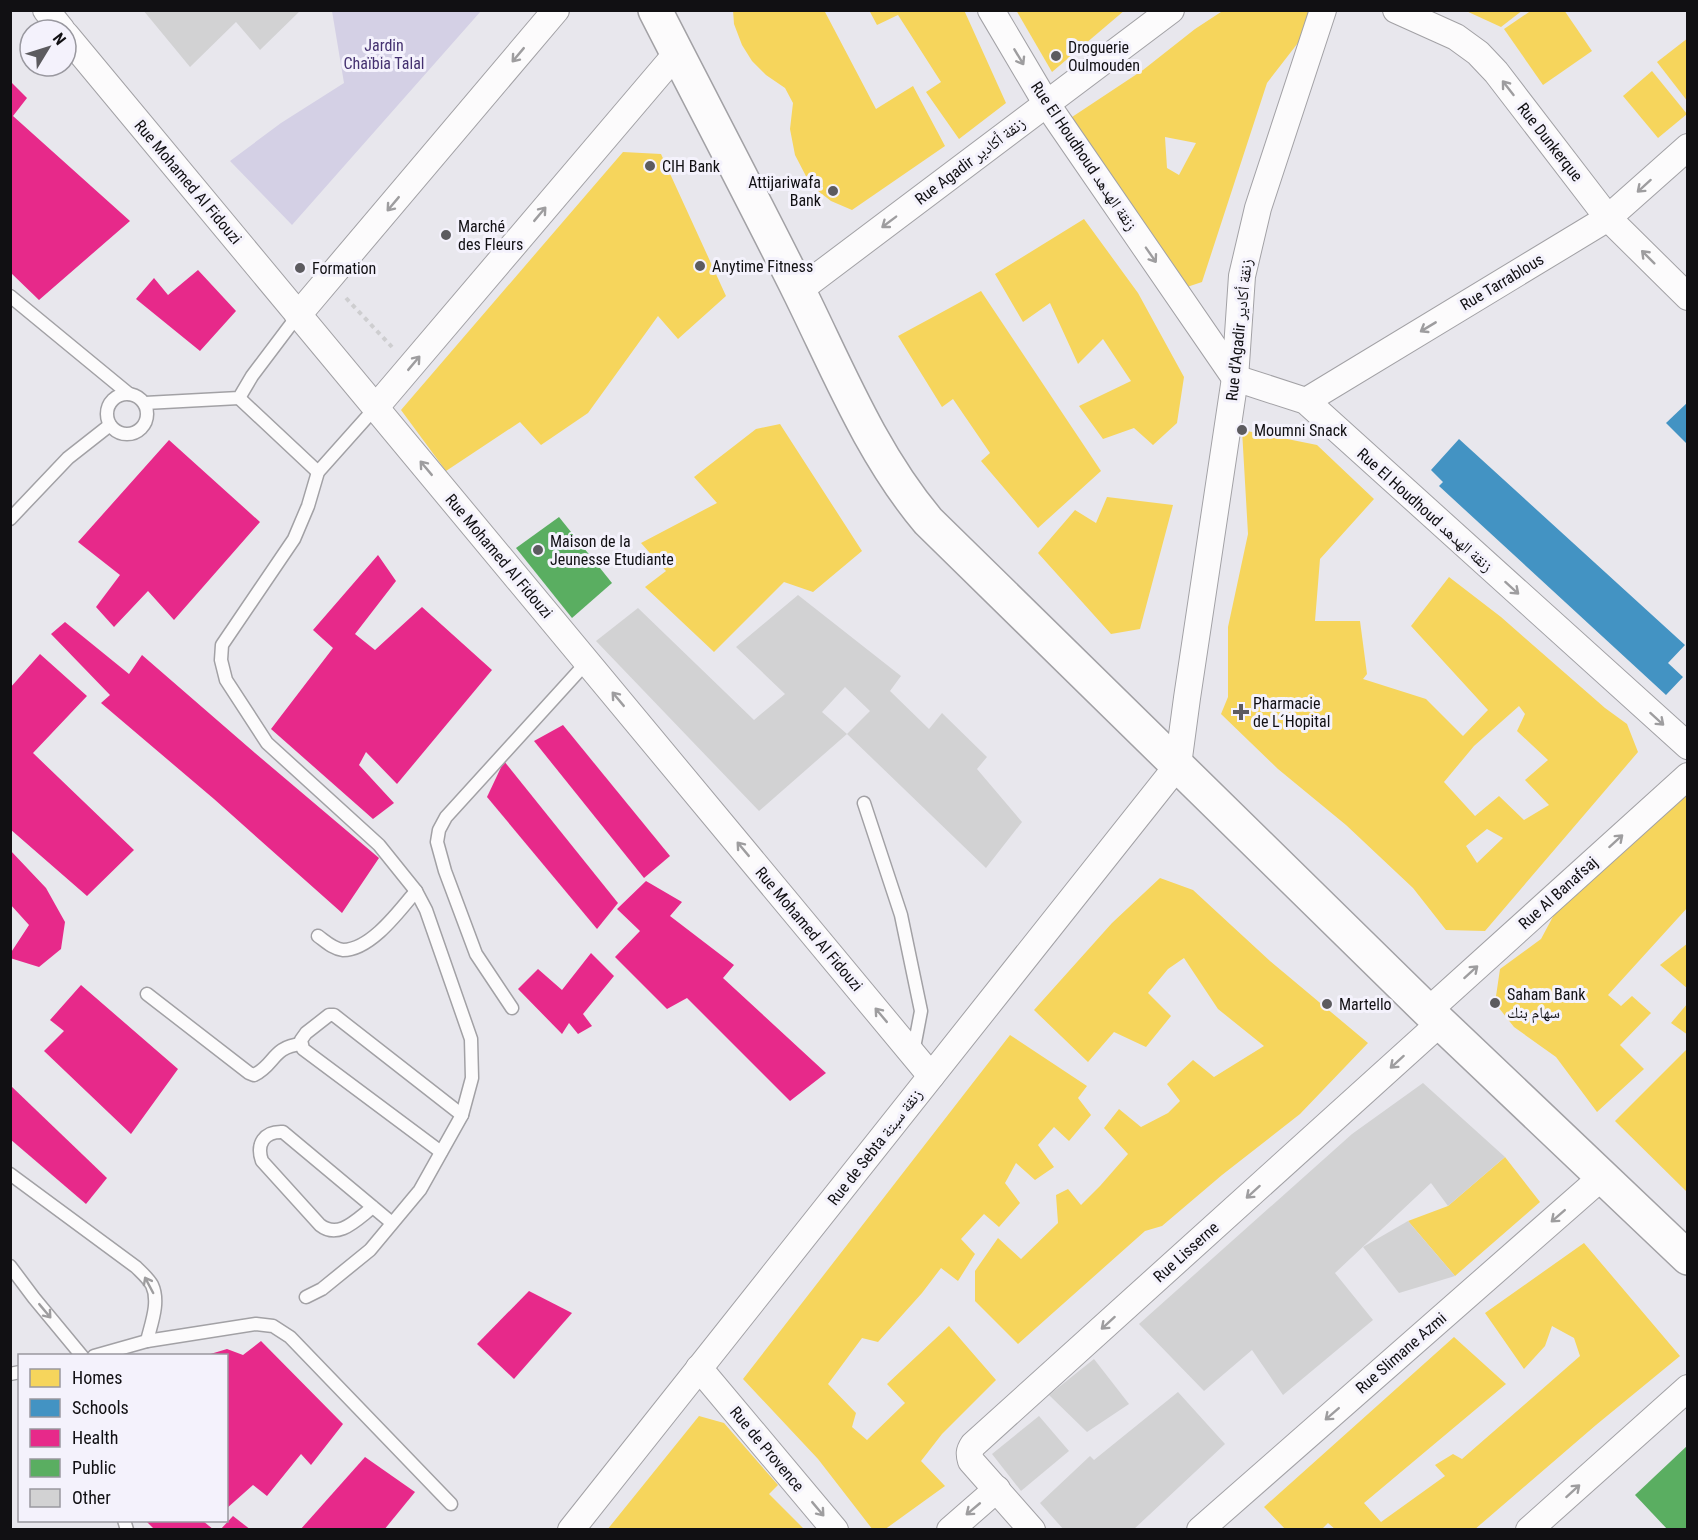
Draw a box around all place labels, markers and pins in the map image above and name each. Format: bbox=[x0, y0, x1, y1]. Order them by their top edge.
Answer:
place label: Droguerie Oulmouden bbox=[1068, 38, 1140, 75]
marker: Droguerie Oulmouden bbox=[1049, 49, 1063, 63]
place label: CIH Bank bbox=[662, 157, 721, 176]
marker: CIH Bank bbox=[643, 159, 657, 173]
place label: Attijariwafa Bank bbox=[748, 173, 822, 210]
marker: Attijariwafa Bank bbox=[826, 184, 840, 198]
place label: Marché des Fleurs bbox=[458, 217, 523, 254]
marker: Marché des Fleurs bbox=[439, 228, 453, 242]
place label: Anytime Fitness bbox=[712, 257, 813, 276]
place label: Formation bbox=[312, 259, 376, 278]
marker: Anytime Fitness bbox=[693, 259, 707, 273]
marker: Formation bbox=[293, 261, 307, 275]
place label: Moumni Snack bbox=[1254, 421, 1348, 440]
marker: Moumni Snack bbox=[1235, 423, 1249, 437]
place label: Maison de la Jeunesse Etudiante bbox=[550, 532, 674, 569]
marker: Maison de la Jeunesse Etudiante bbox=[531, 543, 545, 557]
place label: Pharmacie de L´Hopital bbox=[1253, 694, 1330, 731]
marker: Pharmacie de L´Hopital bbox=[1234, 705, 1248, 719]
place label: Saham Bank سهام بنك bbox=[1507, 985, 1586, 1023]
place label: Martello bbox=[1339, 995, 1392, 1014]
marker: Saham Bank سهام بنك bbox=[1488, 996, 1502, 1010]
marker: Martello bbox=[1320, 997, 1334, 1011]

